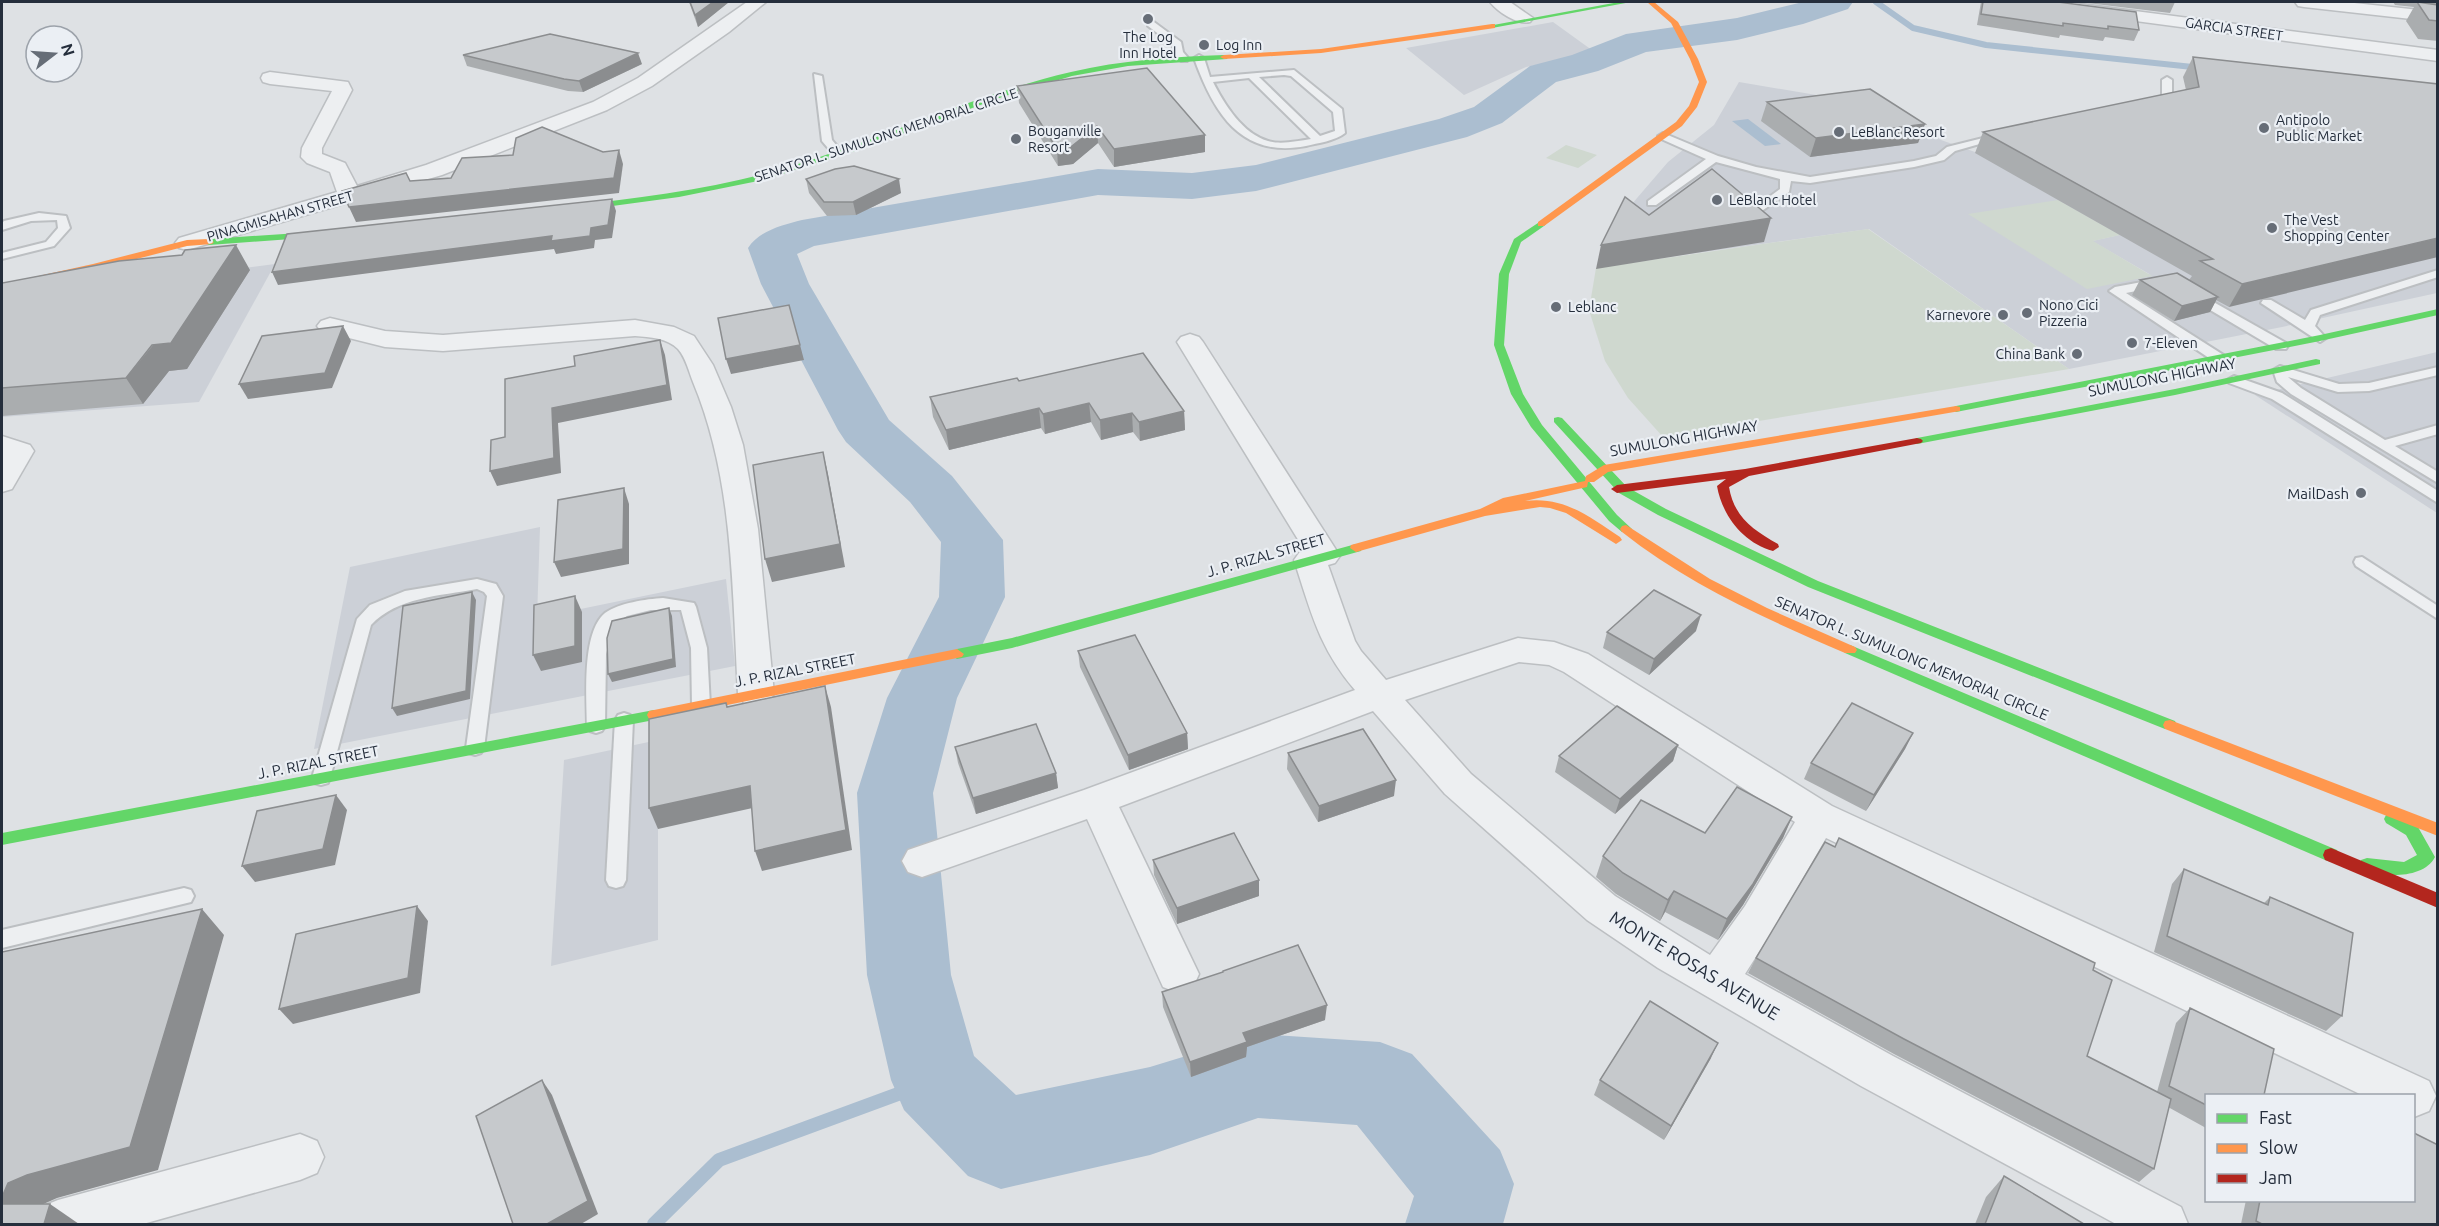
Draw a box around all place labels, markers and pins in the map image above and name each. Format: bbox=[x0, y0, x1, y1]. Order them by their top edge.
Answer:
marker: The Log Inn Hotel bbox=[1141, 12, 1155, 26]
place label: The Log Inn Hotel bbox=[1119, 29, 1177, 61]
place label: Log Inn bbox=[1216, 37, 1262, 53]
marker: Log Inn bbox=[1197, 38, 1211, 52]
place label: Antipolo Public Market bbox=[2276, 112, 2363, 144]
marker: Antipolo Public Market bbox=[2257, 121, 2271, 135]
place label: Bouganville Resort bbox=[1028, 123, 1102, 155]
place label: LeBlanc Resort bbox=[1851, 124, 1945, 140]
marker: LeBlanc Resort bbox=[1832, 125, 1846, 139]
marker: Bouganville Resort bbox=[1009, 132, 1023, 146]
place label: LeBlanc Hotel bbox=[1729, 192, 1816, 208]
marker: LeBlanc Hotel bbox=[1710, 193, 1724, 207]
place label: The Vest Shopping Center bbox=[2284, 212, 2390, 244]
marker: The Vest Shopping Center bbox=[2265, 221, 2279, 235]
place label: Nono Cici Pizzeria bbox=[2039, 297, 2098, 329]
place label: Leblanc bbox=[1568, 299, 1617, 315]
marker: Leblanc bbox=[1549, 300, 1563, 314]
marker: Nono Cici Pizzeria bbox=[2020, 306, 2034, 320]
place label: Karnevore bbox=[1926, 307, 1991, 323]
marker: Karnevore bbox=[1996, 308, 2010, 322]
place label: 7-Eleven bbox=[2144, 335, 2198, 351]
marker: 7-Eleven bbox=[2125, 336, 2139, 350]
place label: China Bank bbox=[1995, 346, 2065, 362]
marker: China Bank bbox=[2070, 347, 2084, 361]
place label: MailDash bbox=[2287, 485, 2349, 502]
marker: MailDash bbox=[2354, 486, 2368, 500]

